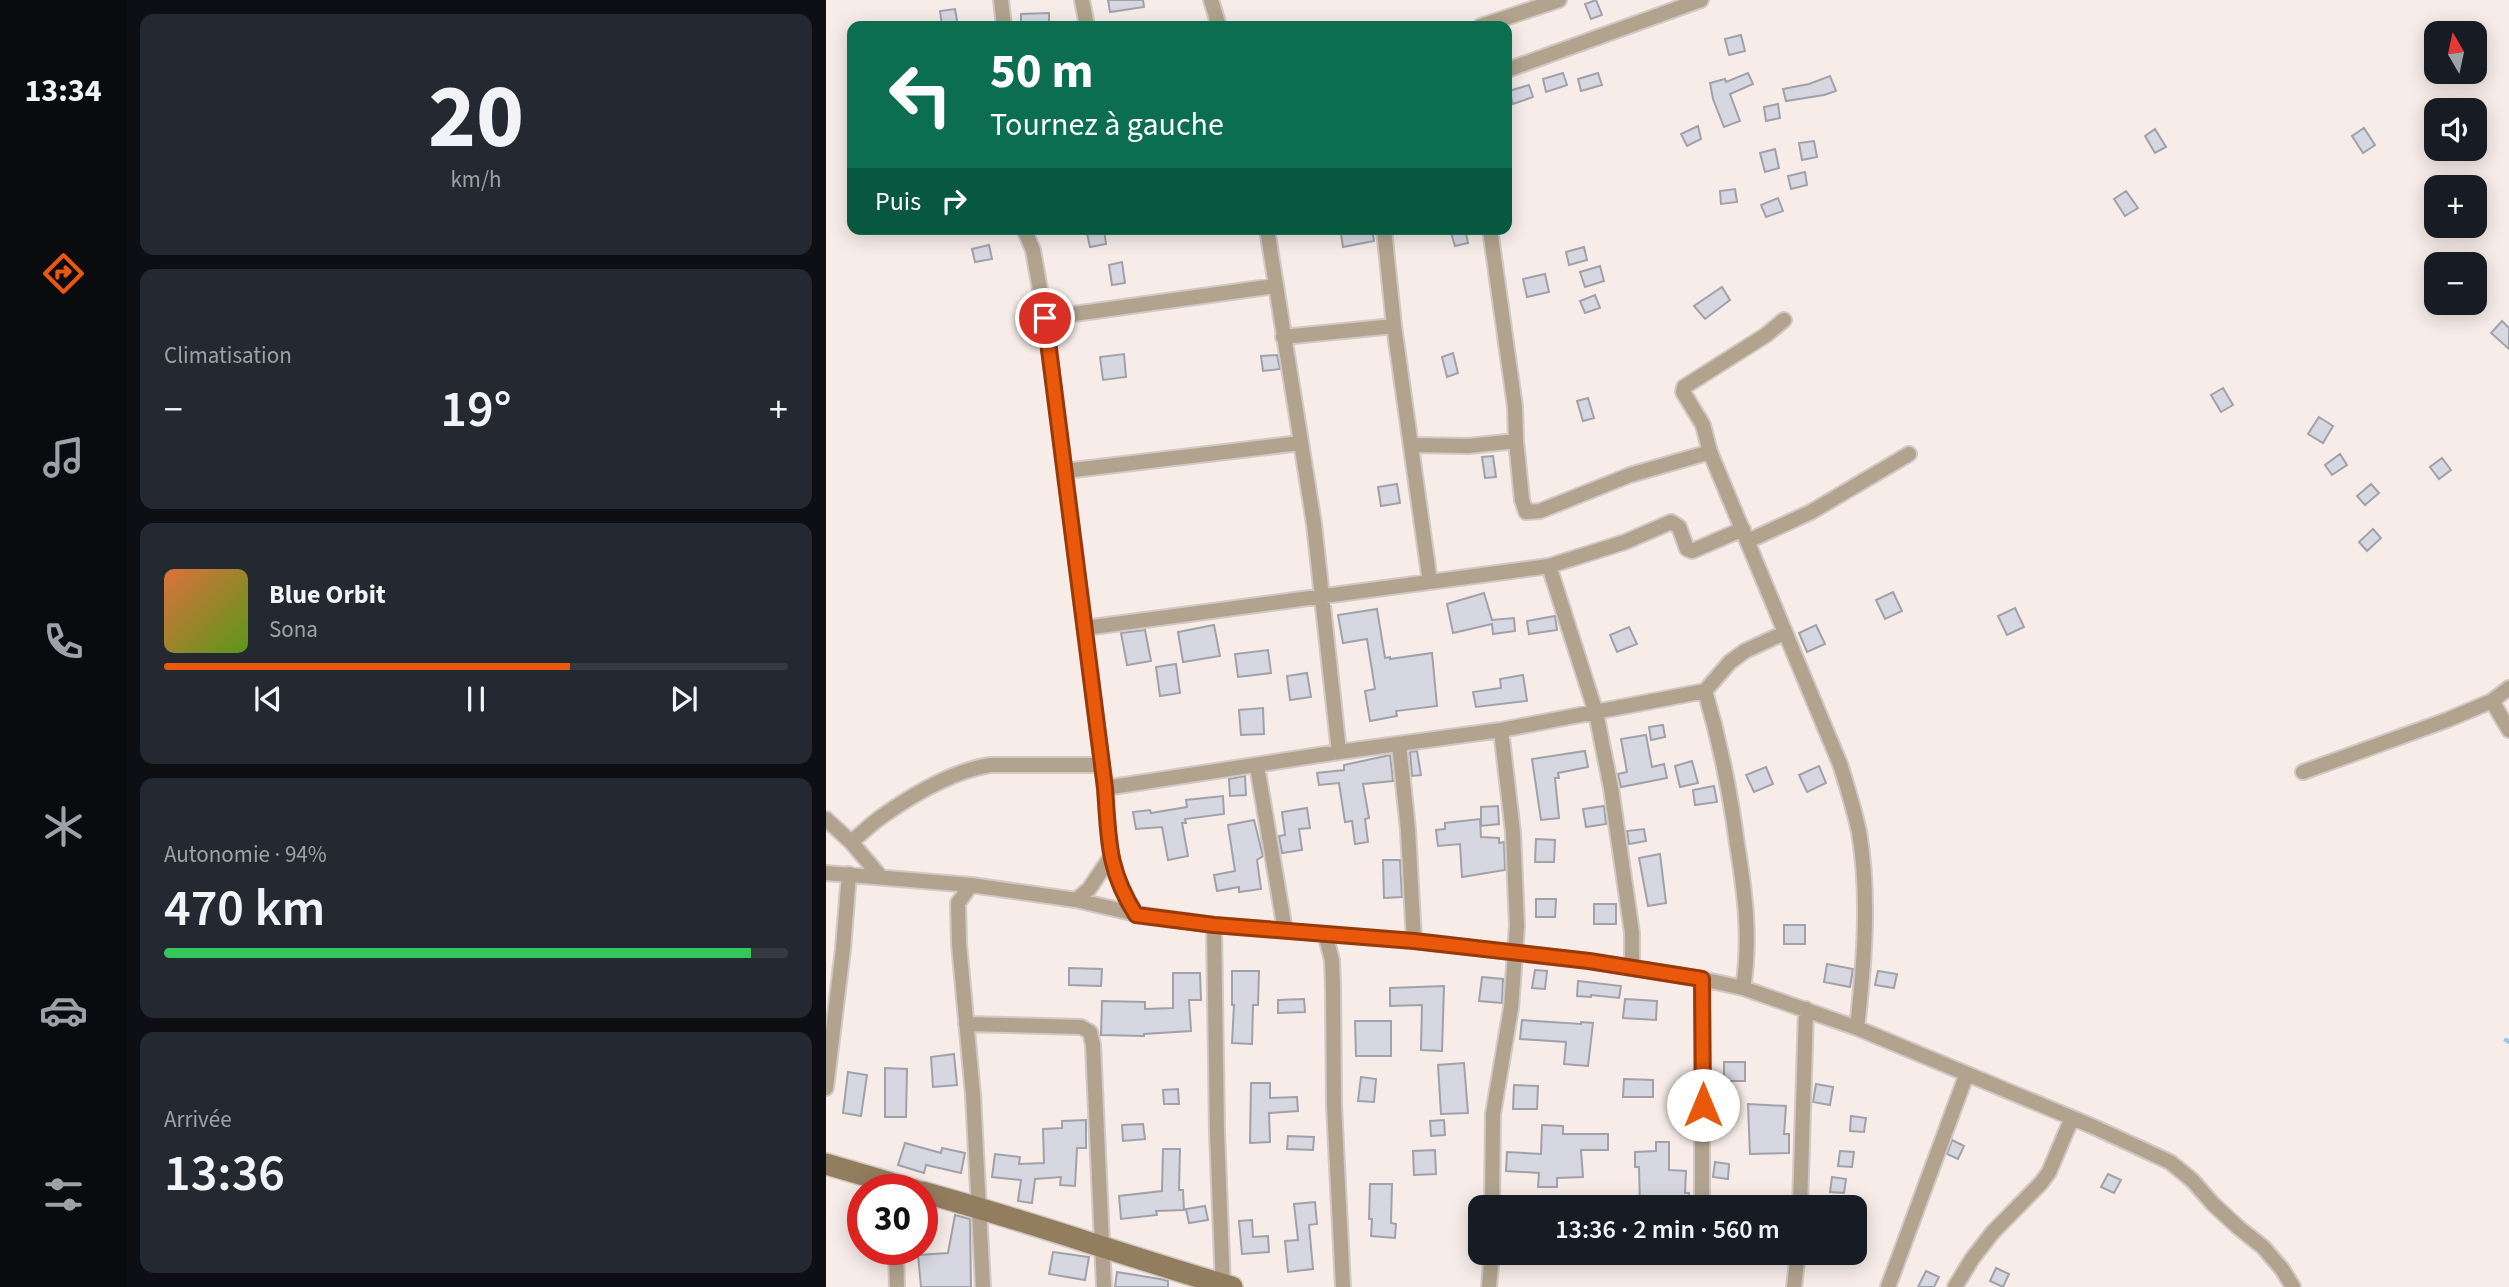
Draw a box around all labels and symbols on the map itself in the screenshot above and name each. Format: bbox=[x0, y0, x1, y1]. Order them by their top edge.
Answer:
north arrow bbox=[2424, 21, 2487, 84]
pin bbox=[1015, 288, 1075, 348]
position arrow bbox=[1666, 1068, 1740, 1142]
speed limit sign: 30 bbox=[847, 1174, 938, 1265]

